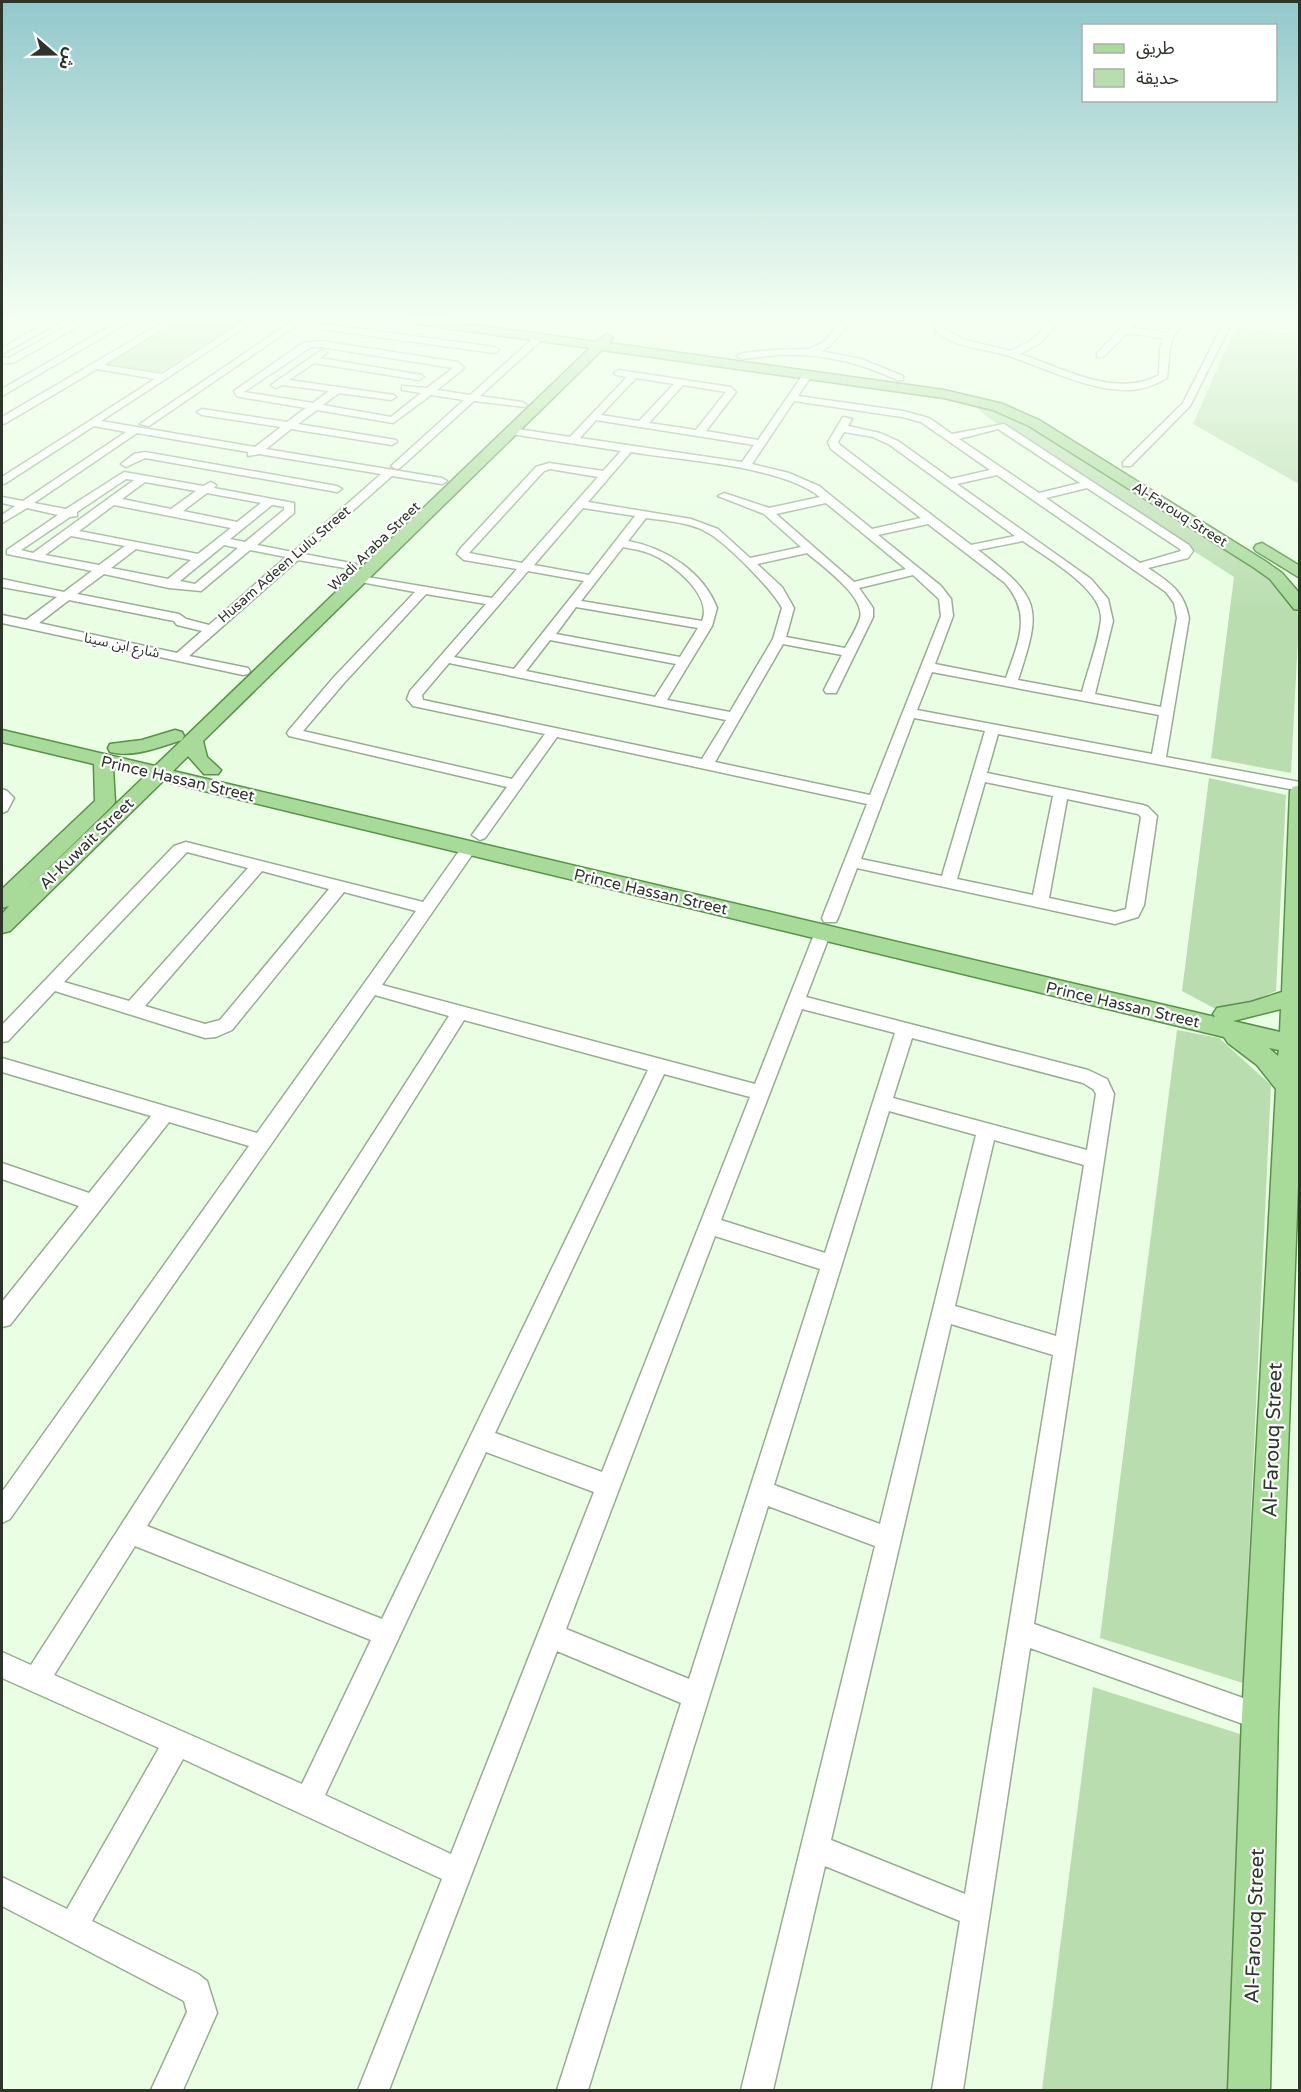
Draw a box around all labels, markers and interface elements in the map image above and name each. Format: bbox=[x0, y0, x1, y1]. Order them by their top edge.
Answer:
north arrow bbox=[24, 24, 84, 84]
legend bbox=[1082, 24, 1277, 102]
text: طريق bbox=[1136, 37, 1175, 59]
text: ش bbox=[54, 45, 80, 73]
text: حديقة bbox=[1136, 67, 1179, 89]
street label: Al-Farouq Street bbox=[1129, 478, 1231, 551]
street label: Wadi Araba Street bbox=[325, 498, 424, 595]
street label: Husam Adeen Lulu Street bbox=[215, 502, 354, 626]
street label: شارع ابن سينا bbox=[82, 629, 161, 664]
street label: Prince Hassan Street bbox=[99, 752, 257, 806]
street label: Al-Kuwait Street bbox=[35, 794, 138, 894]
street label: Prince Hassan Street bbox=[572, 865, 730, 919]
street label: Prince Hassan Street bbox=[1044, 978, 1202, 1032]
street label: Al-Farouq Street bbox=[1258, 1362, 1288, 1518]
street label: Al-Farouq Street bbox=[1240, 1848, 1270, 2004]

